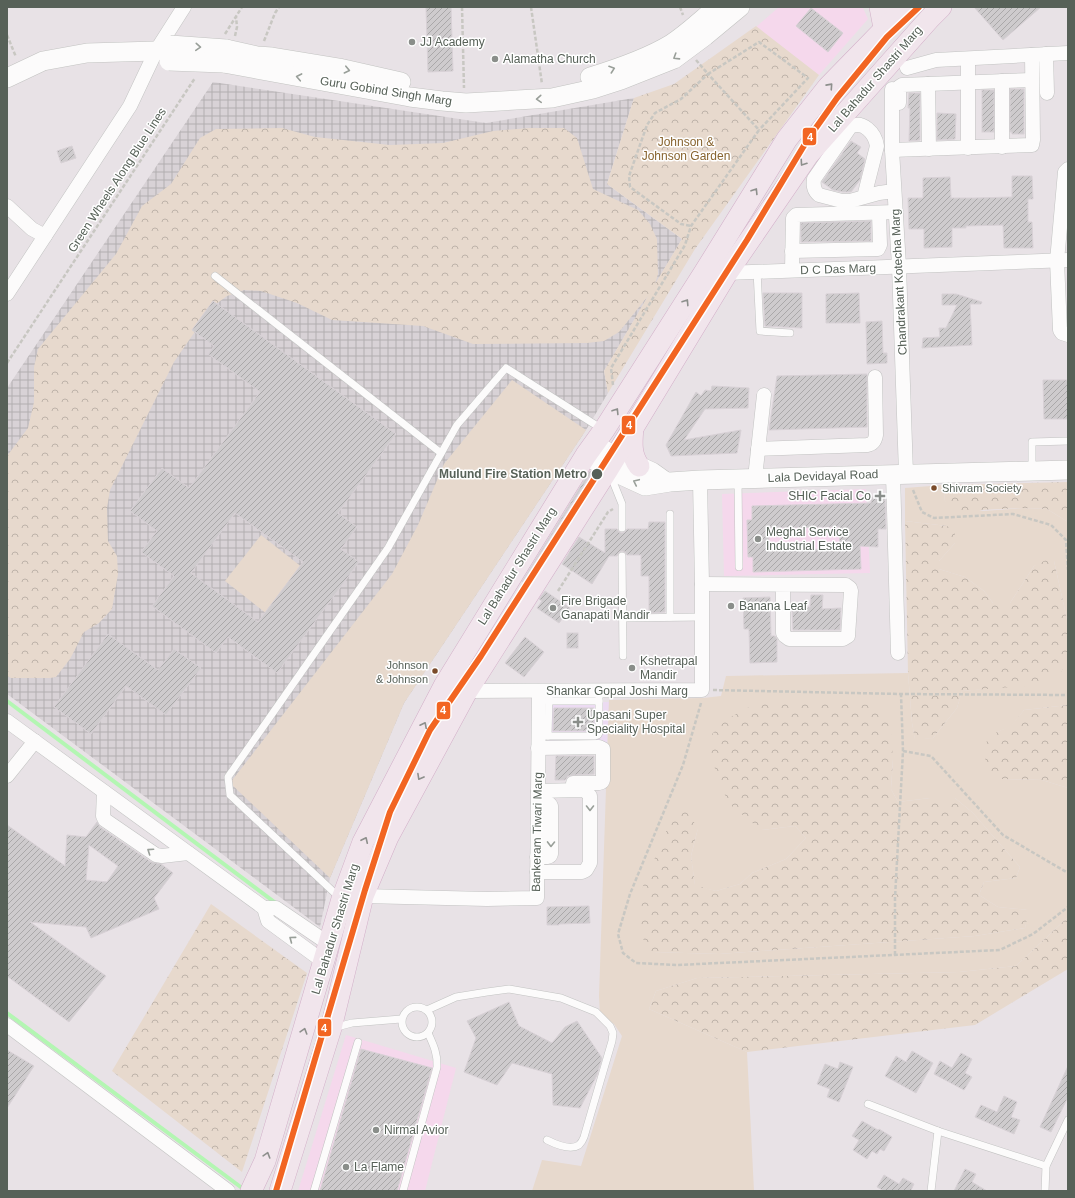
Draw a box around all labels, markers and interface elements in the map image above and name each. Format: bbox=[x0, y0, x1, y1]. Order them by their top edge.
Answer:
street label: Lal Bahadur Shastri Marg bbox=[825, 23, 925, 135]
place label: JJ Academy bbox=[420, 35, 485, 49]
marker: JJ Academy bbox=[407, 37, 417, 47]
one-way arrow bbox=[195, 43, 201, 52]
place label: Alamatha Church bbox=[503, 52, 596, 66]
one-way arrow bbox=[673, 52, 680, 60]
marker: Alamatha Church bbox=[490, 54, 500, 64]
one-way arrow bbox=[609, 65, 616, 74]
one-way arrow bbox=[343, 66, 350, 74]
one-way arrow bbox=[296, 73, 303, 81]
street label: Guru Gobind Singh Marg bbox=[319, 74, 453, 108]
one-way arrow bbox=[825, 83, 832, 90]
one-way arrow bbox=[536, 94, 542, 103]
street label: Green Wheels Along Blue Lines bbox=[65, 105, 169, 255]
line badge: 4 bbox=[802, 127, 817, 146]
text: 4 bbox=[807, 131, 814, 143]
park label: Johnson & Johnson Garden bbox=[642, 135, 730, 163]
one-way arrow bbox=[801, 158, 808, 165]
one-way arrow bbox=[750, 188, 757, 195]
street label: Chandrakant Kotecha Marg bbox=[888, 208, 910, 356]
street label: D C Das Marg bbox=[800, 261, 876, 277]
one-way arrow bbox=[681, 299, 688, 306]
one-way arrow bbox=[611, 408, 619, 415]
line badge: 4 bbox=[621, 415, 636, 435]
text: 4 bbox=[626, 419, 633, 431]
place label: Mulund Fire Station Metro bbox=[439, 467, 587, 481]
marker: Mulund Fire Station Metro bbox=[590, 467, 604, 481]
street label: Lala Devidayal Road bbox=[767, 467, 879, 485]
one-way arrow bbox=[633, 479, 640, 487]
place label: Shivram Society bbox=[942, 482, 1022, 494]
marker: Shivram Society bbox=[929, 483, 939, 493]
place label: SHIC Facial Co bbox=[788, 489, 871, 503]
marker: SHIC Facial Co bbox=[874, 490, 886, 502]
street label: Lal Bahadur Shastri Marg bbox=[475, 505, 559, 627]
place label: Meghal Service Industrial Estate bbox=[766, 525, 852, 553]
marker: Meghal Service Industrial Estate bbox=[753, 534, 763, 544]
place label: Fire Brigade Ganapati Mandir bbox=[561, 594, 650, 622]
place label: Banana Leaf bbox=[739, 599, 808, 613]
marker: Banana Leaf bbox=[726, 601, 736, 611]
marker: Fire Brigade Ganapati Mandir bbox=[548, 603, 558, 613]
place label: Kshetrapal Mandir bbox=[640, 654, 697, 682]
place label: Johnson & Johnson bbox=[376, 659, 428, 685]
marker: Kshetrapal Mandir bbox=[627, 663, 637, 673]
marker: Johnson & Johnson bbox=[430, 666, 440, 676]
street label: Shankar Gopal Joshi Marg bbox=[546, 684, 688, 698]
line badge: 4 bbox=[436, 701, 451, 720]
text: 4 bbox=[440, 704, 447, 716]
place label: Upasani Super Speciality Hospital bbox=[587, 708, 685, 736]
marker: Upasani Super Speciality Hospital bbox=[572, 716, 584, 728]
one-way arrow bbox=[419, 721, 427, 729]
street label: Bankeram Tiwari Marg bbox=[529, 772, 545, 892]
one-way arrow bbox=[417, 773, 425, 780]
one-way arrow bbox=[586, 805, 594, 811]
one-way arrow bbox=[360, 837, 368, 845]
one-way arrow bbox=[547, 841, 555, 847]
one-way arrow bbox=[148, 849, 155, 856]
street label: Lal Bahadur Shastri Marg bbox=[308, 862, 362, 996]
one-way arrow bbox=[290, 937, 297, 944]
line badge: 4 bbox=[317, 1018, 332, 1037]
text: 4 bbox=[321, 1022, 328, 1034]
one-way arrow bbox=[299, 1027, 308, 1034]
place label: Nirmal Avior bbox=[384, 1123, 448, 1137]
marker: Nirmal Avior bbox=[371, 1125, 381, 1135]
one-way arrow bbox=[262, 1152, 271, 1159]
place label: La Flame bbox=[354, 1160, 404, 1174]
marker: La Flame bbox=[341, 1162, 351, 1172]

